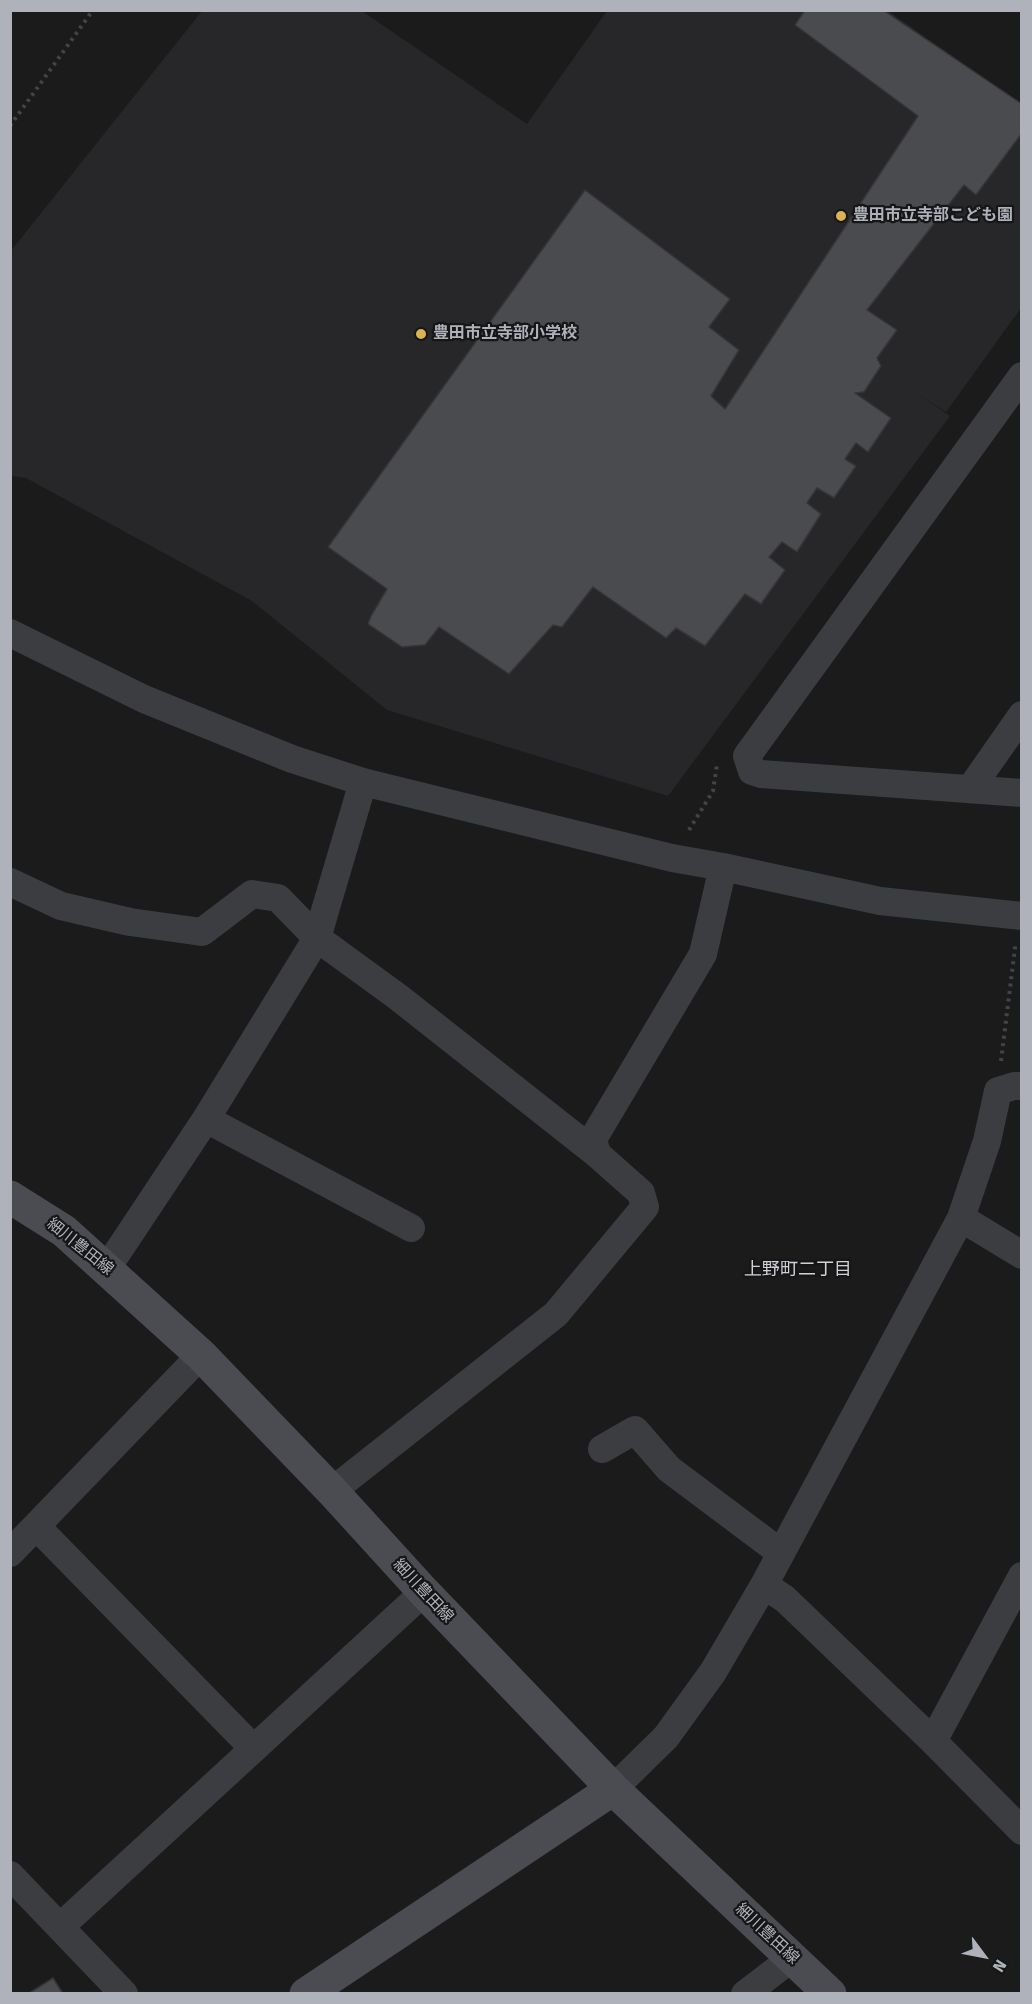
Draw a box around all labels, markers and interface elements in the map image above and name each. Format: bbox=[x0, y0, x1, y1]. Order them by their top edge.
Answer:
place label: 豊田市立寺部こども園 bbox=[853, 206, 1013, 226]
marker: 豊田市立寺部こども園 bbox=[834, 209, 848, 223]
place label: 豊田市立寺部小学校 bbox=[433, 324, 577, 344]
marker: 豊田市立寺部小学校 bbox=[414, 327, 428, 341]
street label: 細川豊田線 bbox=[43, 1214, 117, 1280]
district label: 上野町二丁目 bbox=[744, 1259, 852, 1281]
street label: 細川豊田線 bbox=[389, 1555, 457, 1627]
street label: 細川豊田線 bbox=[731, 1900, 803, 1968]
north arrow bbox=[954, 1926, 1014, 1986]
text: N bbox=[989, 1956, 1011, 1975]

